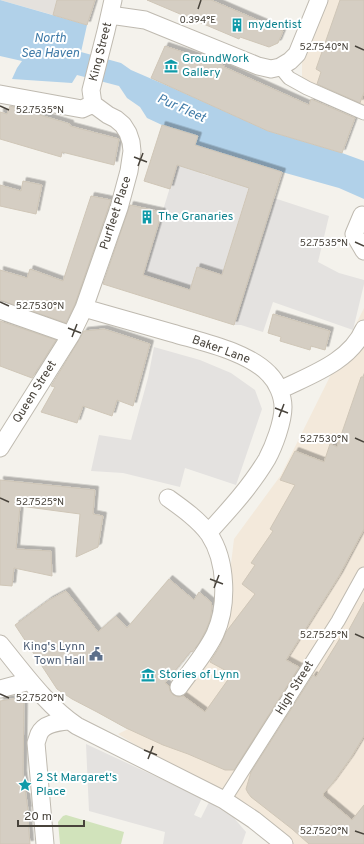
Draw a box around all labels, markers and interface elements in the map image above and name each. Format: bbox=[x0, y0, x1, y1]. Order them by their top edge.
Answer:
text: 0.394°E bbox=[180, 14, 216, 27]
building icon: mydentist bbox=[229, 17, 245, 33]
place label: mydentist bbox=[248, 17, 302, 33]
street label: King Street bbox=[86, 21, 116, 83]
water label: North Sea Haven bbox=[21, 31, 79, 62]
text: 52.7540°N bbox=[300, 41, 348, 54]
place label: GroundWork Gallery bbox=[182, 51, 249, 81]
museum icon: GroundWork Gallery bbox=[163, 58, 179, 74]
water label: Pur Fleet bbox=[154, 91, 209, 127]
text: 52.7535°N bbox=[16, 104, 64, 117]
street label: Purfleet Place bbox=[97, 174, 135, 252]
building icon: The Granaries bbox=[139, 209, 155, 225]
place label: The Granaries bbox=[158, 209, 233, 225]
text: 52.7535°N bbox=[300, 237, 348, 250]
text: 52.7530°N bbox=[16, 300, 64, 313]
street label: Baker Lane bbox=[190, 332, 252, 368]
street label: Queen Street bbox=[9, 358, 61, 426]
text: 52.7530°N bbox=[300, 433, 348, 446]
text: 52.7525°N bbox=[16, 496, 64, 509]
text: 52.7525°N bbox=[300, 629, 348, 642]
place label: King's Lynn Town Hall bbox=[23, 639, 85, 669]
public building icon: King's Lynn Town Hall bbox=[88, 646, 104, 662]
street label: High Street bbox=[272, 658, 318, 718]
museum icon: Stories of Lynn bbox=[140, 667, 156, 683]
place label: Stories of Lynn bbox=[159, 667, 239, 683]
text: 52.7520°N bbox=[16, 692, 64, 705]
place label: 2 St Margaret's Place bbox=[36, 770, 117, 800]
place icon: 2 St Margaret's Place bbox=[17, 777, 33, 793]
scale bar bbox=[18, 802, 84, 828]
text: 20 m bbox=[24, 809, 52, 825]
text: 52.7520°N bbox=[300, 825, 348, 838]

